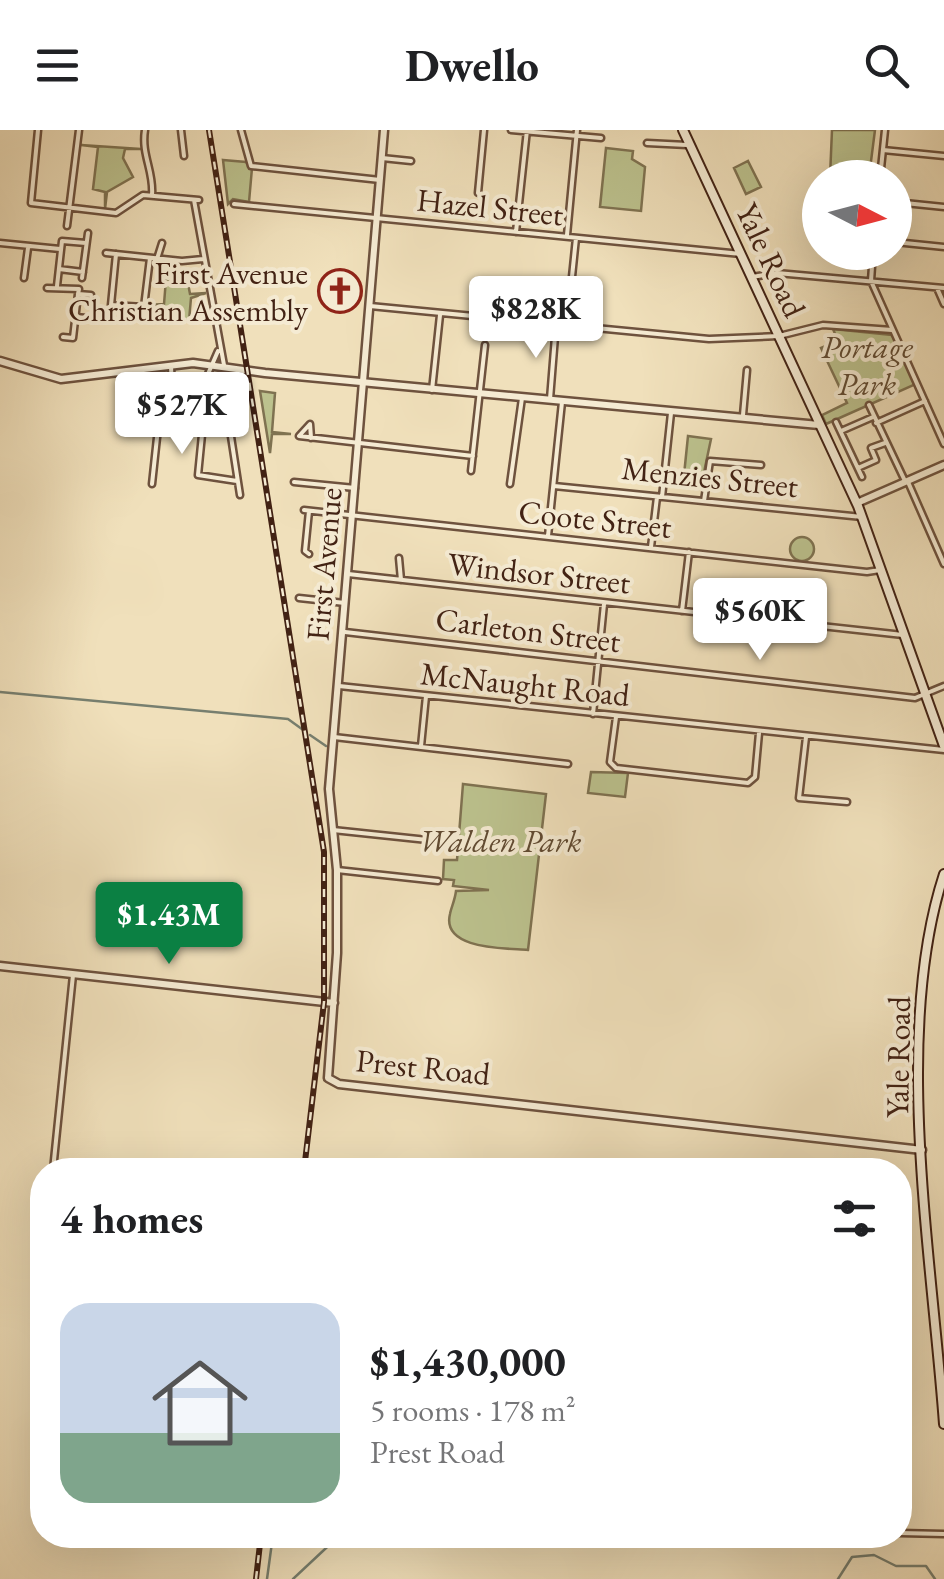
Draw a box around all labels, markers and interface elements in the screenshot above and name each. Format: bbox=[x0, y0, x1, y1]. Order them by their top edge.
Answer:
text: Dwello bbox=[405, 36, 539, 94]
icon: menu bbox=[30, 38, 85, 93]
icon: search bbox=[859, 38, 914, 93]
north arrow bbox=[802, 160, 912, 270]
map controls bbox=[802, 160, 912, 270]
street label: Hazel Street bbox=[415, 178, 565, 236]
street label: Yale Road bbox=[726, 196, 816, 325]
place label: First Avenue Christian Assembly bbox=[68, 252, 309, 331]
church icon: First Avenue Christian Assembly bbox=[317, 268, 363, 314]
pin: $828K bbox=[466, 276, 606, 361]
text: $828K bbox=[491, 287, 581, 329]
park label: Portage Park bbox=[821, 326, 914, 405]
pin: $527K bbox=[112, 372, 252, 457]
text: $527K bbox=[137, 383, 227, 425]
street label: Menzies Street bbox=[620, 447, 800, 507]
street label: First Avenue bbox=[296, 486, 352, 642]
street label: Coote Street bbox=[516, 490, 674, 548]
street label: Windsor Street bbox=[446, 543, 632, 603]
pin: $560K bbox=[690, 578, 830, 663]
text: $560K bbox=[715, 589, 805, 631]
street label: Carleton Street bbox=[433, 598, 623, 662]
street label: McNaught Road bbox=[418, 652, 632, 716]
park label: Walden Park bbox=[418, 820, 582, 862]
pin: $1.43M bbox=[88, 882, 250, 967]
text: $1.43M bbox=[118, 893, 220, 935]
street label: Yale Road bbox=[876, 995, 920, 1118]
street label: Prest Road bbox=[354, 1039, 493, 1095]
text: 4 homes bbox=[60, 1191, 203, 1246]
icon: filters bbox=[827, 1191, 882, 1246]
text: $1,430,000 bbox=[370, 1334, 566, 1389]
icon: home bbox=[140, 1343, 260, 1463]
text: 5 rooms · 178 m² bbox=[370, 1389, 576, 1431]
text: Prest Road bbox=[370, 1431, 505, 1473]

